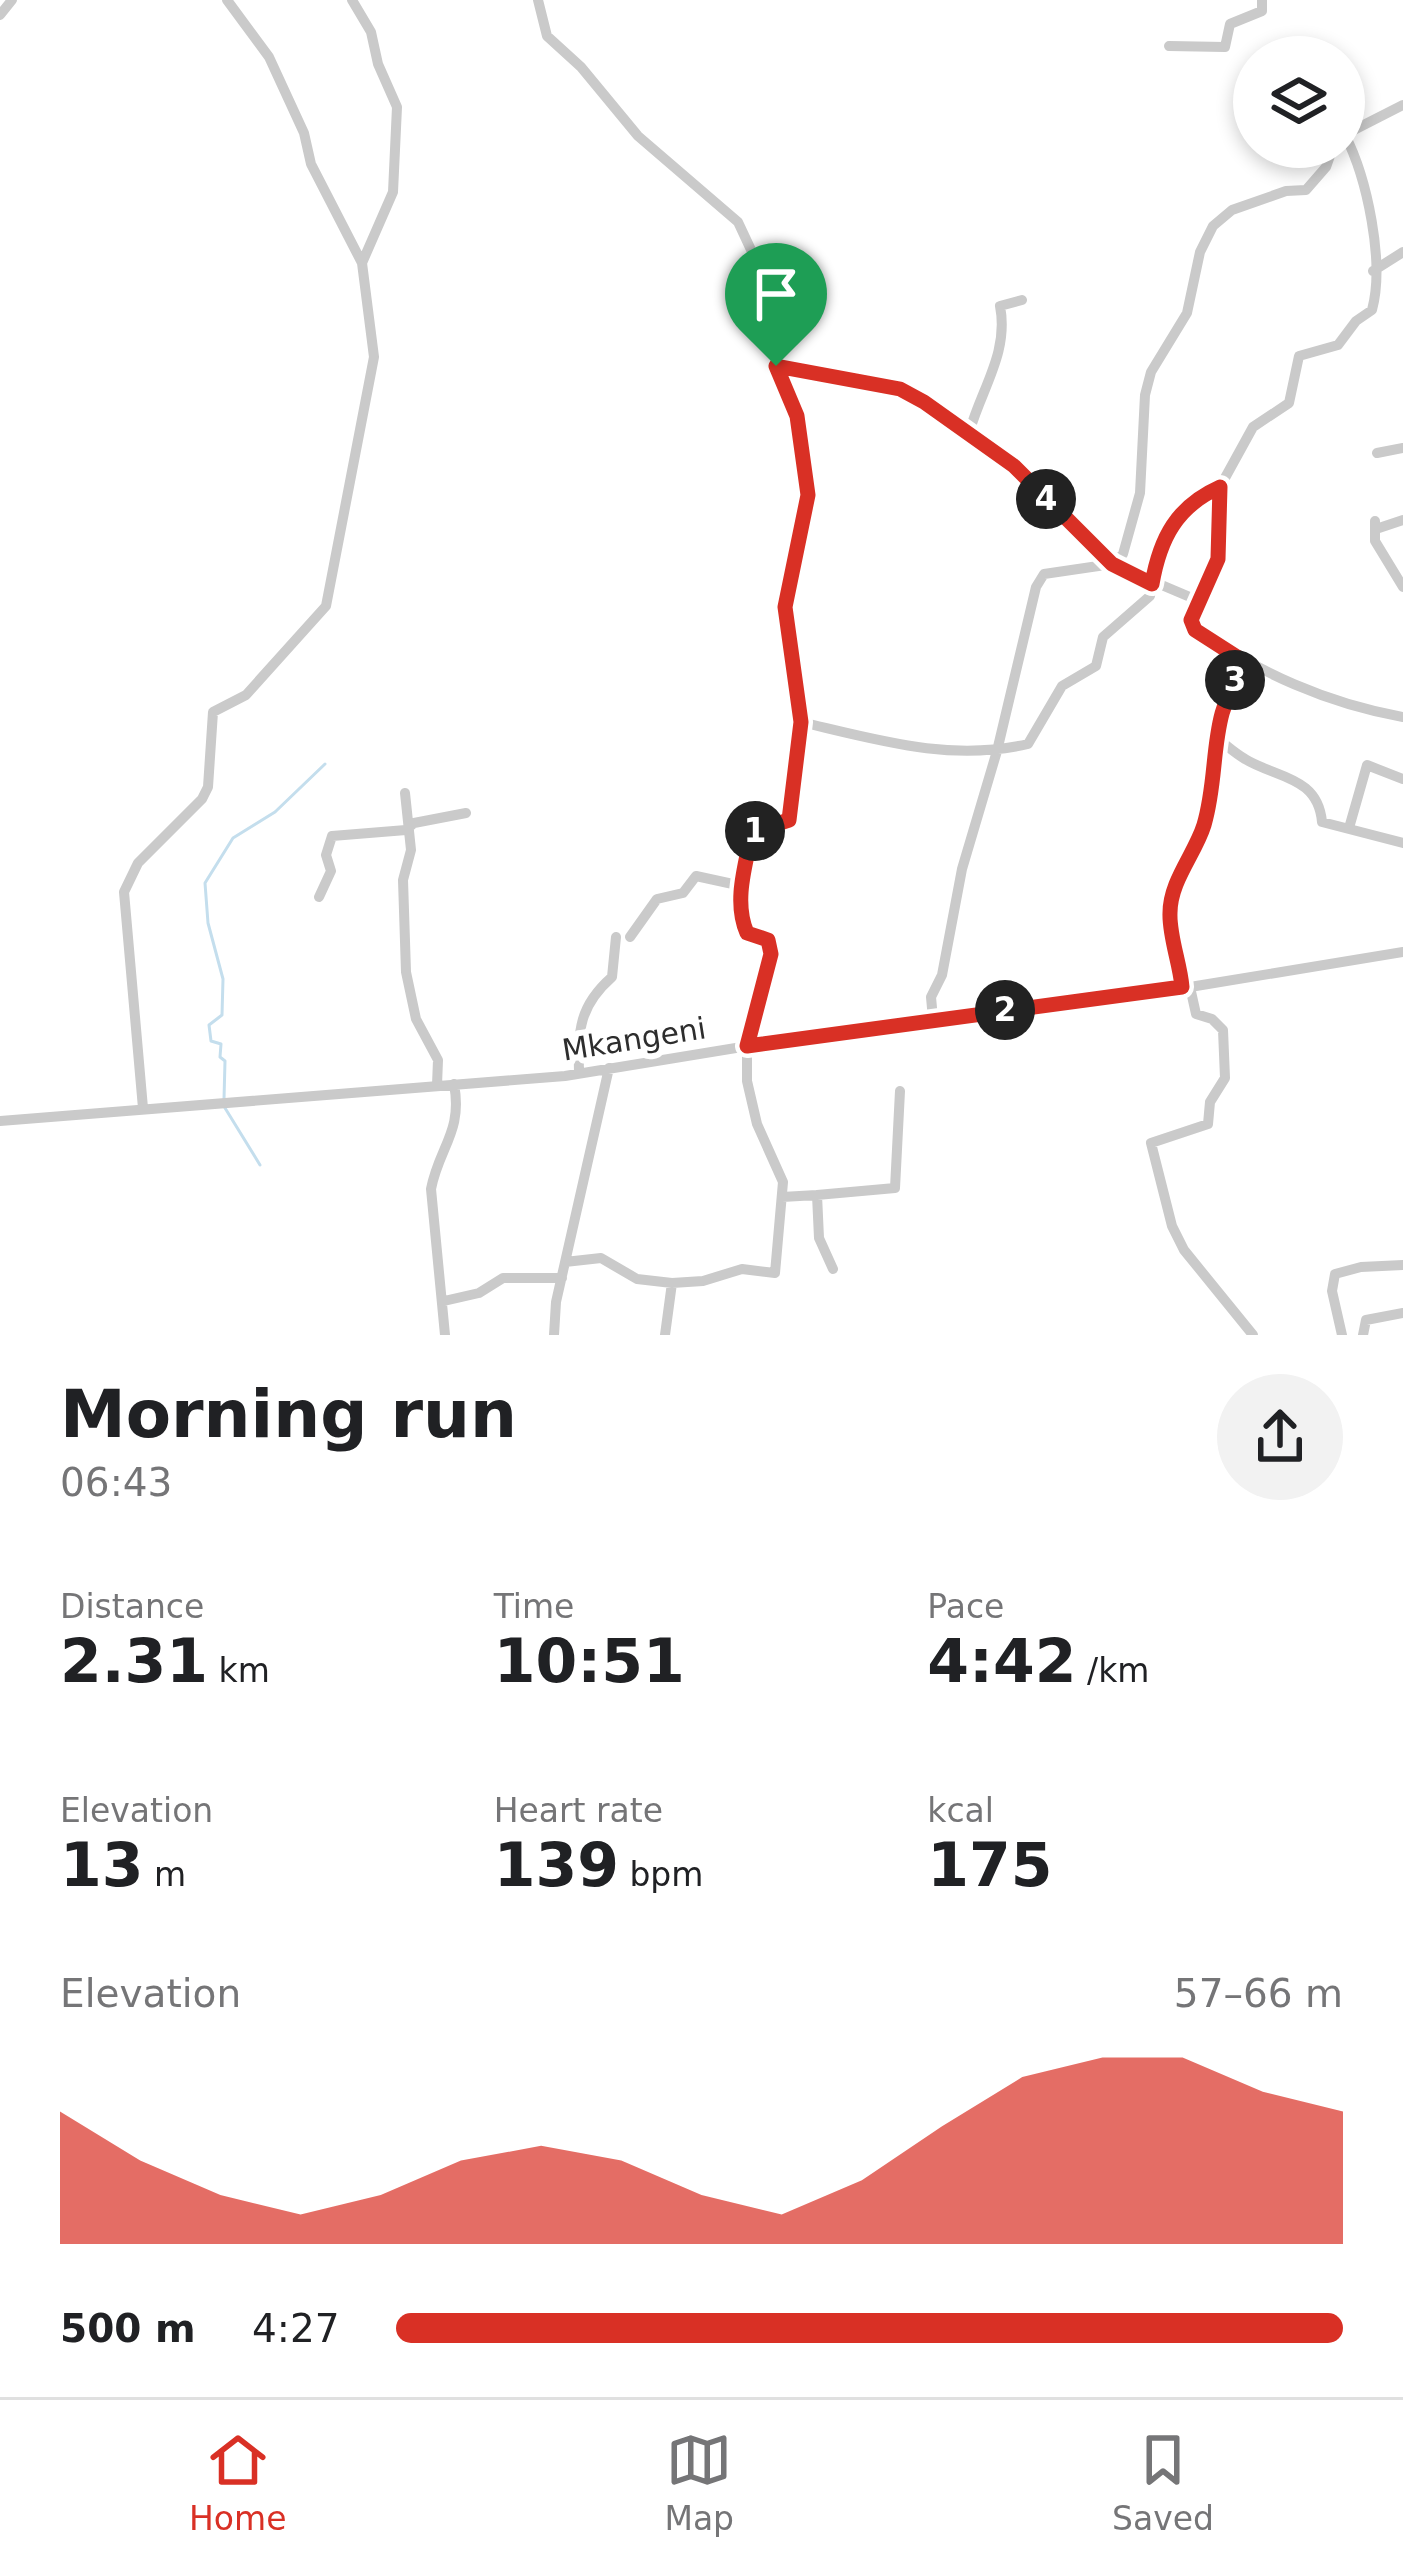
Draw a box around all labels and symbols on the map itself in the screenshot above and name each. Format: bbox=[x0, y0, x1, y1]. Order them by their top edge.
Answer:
pin bbox=[725, 243, 827, 366]
pin: 4 bbox=[1016, 469, 1076, 529]
pin: 3 bbox=[1205, 650, 1265, 710]
pin: 1 bbox=[725, 801, 785, 861]
pin: 2 bbox=[975, 980, 1035, 1040]
street label: Mkangeni bbox=[560, 1010, 708, 1068]

